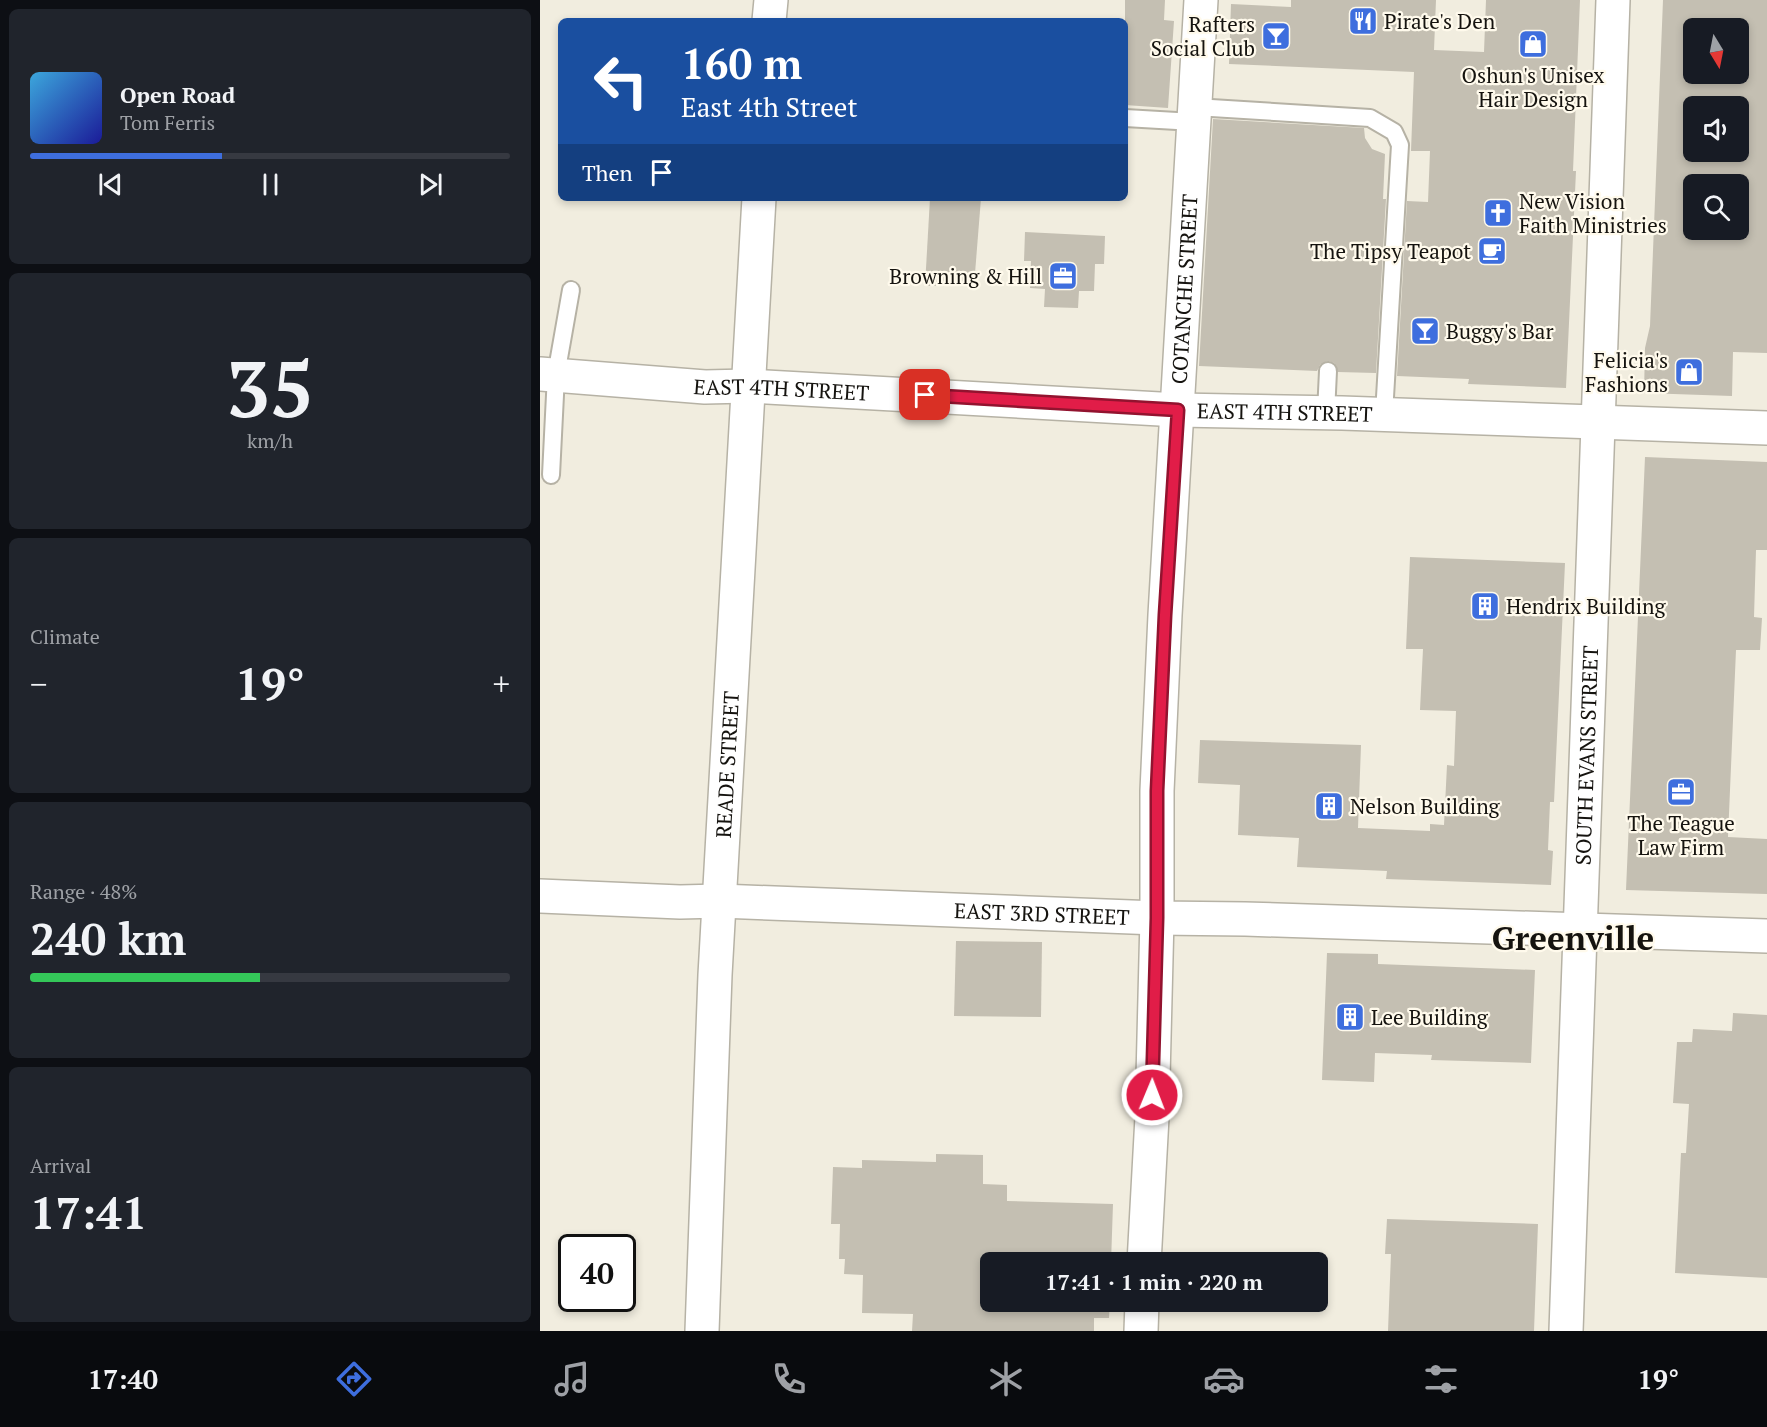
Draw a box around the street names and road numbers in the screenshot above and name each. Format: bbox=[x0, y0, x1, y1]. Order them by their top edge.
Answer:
street label: COTANCHE STREET bbox=[1165, 193, 1204, 385]
street label: EAST 4TH STREET bbox=[693, 372, 870, 407]
street label: EAST 4TH STREET bbox=[1197, 396, 1373, 428]
street label: SOUTH EVANS STREET bbox=[1568, 645, 1604, 866]
street label: READE STREET bbox=[709, 690, 745, 839]
street label: EAST 3RD STREET bbox=[953, 896, 1130, 931]

